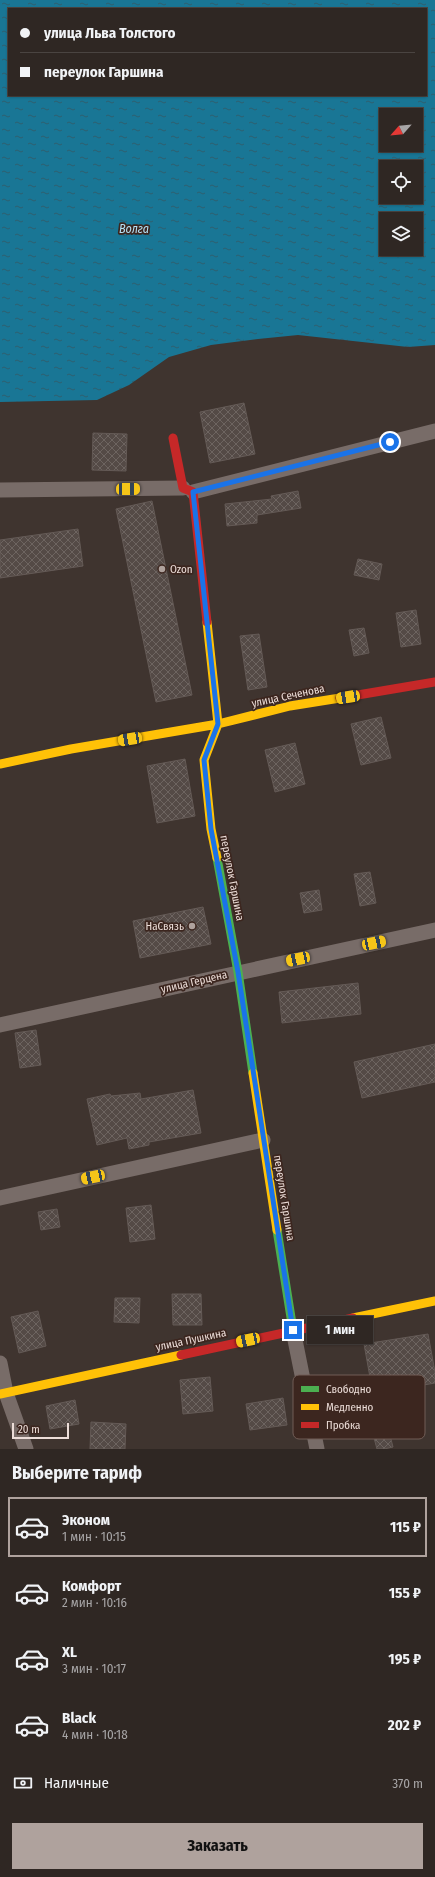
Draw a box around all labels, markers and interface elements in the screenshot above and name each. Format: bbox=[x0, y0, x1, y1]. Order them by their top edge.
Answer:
text: улица Льва Толстого bbox=[44, 24, 176, 42]
text: переулок Гаршина bbox=[44, 63, 163, 81]
north arrow bbox=[379, 108, 423, 152]
map controls bbox=[379, 108, 423, 256]
button: locate bbox=[379, 160, 423, 204]
button: layers bbox=[379, 212, 423, 256]
water label: Волга bbox=[119, 222, 149, 236]
route start bbox=[381, 433, 399, 451]
car bbox=[116, 483, 140, 495]
place label: Ozon bbox=[170, 563, 193, 576]
marker: Ozon bbox=[157, 564, 167, 574]
street label: улица Сеченова bbox=[250, 682, 326, 710]
car bbox=[335, 689, 361, 705]
car bbox=[117, 731, 143, 747]
street label: переулок Гаршина bbox=[217, 834, 247, 922]
place label: НаСвязь bbox=[146, 920, 184, 933]
marker: НаСвязь bbox=[187, 921, 197, 931]
car bbox=[361, 935, 387, 951]
car bbox=[285, 951, 311, 967]
street label: улица Герцена bbox=[160, 968, 228, 996]
street label: переулок Гаршина bbox=[271, 1154, 297, 1242]
car bbox=[80, 1169, 106, 1185]
callout: 1 мин bbox=[307, 1316, 373, 1344]
route end bbox=[284, 1321, 302, 1339]
text: 1 мин bbox=[325, 1322, 355, 1337]
street label: улица Пушкина bbox=[154, 1326, 228, 1354]
car bbox=[235, 1332, 261, 1348]
legend bbox=[293, 1375, 425, 1439]
text: Свободно bbox=[326, 1383, 371, 1396]
text: Медленно bbox=[326, 1401, 374, 1414]
text: Пробка bbox=[326, 1419, 360, 1432]
scale bar bbox=[12, 1421, 69, 1440]
text: 20 m bbox=[18, 1423, 40, 1436]
text: Выберите тариф bbox=[12, 1462, 142, 1484]
icon: car bbox=[14, 1509, 50, 1545]
text: Эконом bbox=[62, 1511, 110, 1529]
text: 115 ₽ bbox=[390, 1518, 421, 1536]
text: 1 мин · 10:15 bbox=[62, 1529, 126, 1544]
icon: car bbox=[14, 1575, 50, 1611]
text: Комфорт bbox=[62, 1577, 121, 1595]
text: 155 ₽ bbox=[389, 1584, 421, 1602]
text: 2 мин · 10:16 bbox=[62, 1595, 127, 1610]
icon: car bbox=[14, 1641, 50, 1677]
text: XL bbox=[62, 1643, 77, 1661]
text: 195 ₽ bbox=[388, 1650, 421, 1668]
text: 3 мин · 10:17 bbox=[62, 1661, 126, 1676]
icon: car bbox=[14, 1707, 50, 1743]
text: Black bbox=[62, 1709, 96, 1727]
text: 202 ₽ bbox=[388, 1716, 421, 1734]
text: 4 мин · 10:18 bbox=[62, 1727, 128, 1742]
icon: cash bbox=[12, 1772, 34, 1794]
text: Наличные bbox=[44, 1774, 109, 1792]
text: 370 m bbox=[392, 1776, 423, 1791]
button: Заказать bbox=[12, 1823, 423, 1869]

